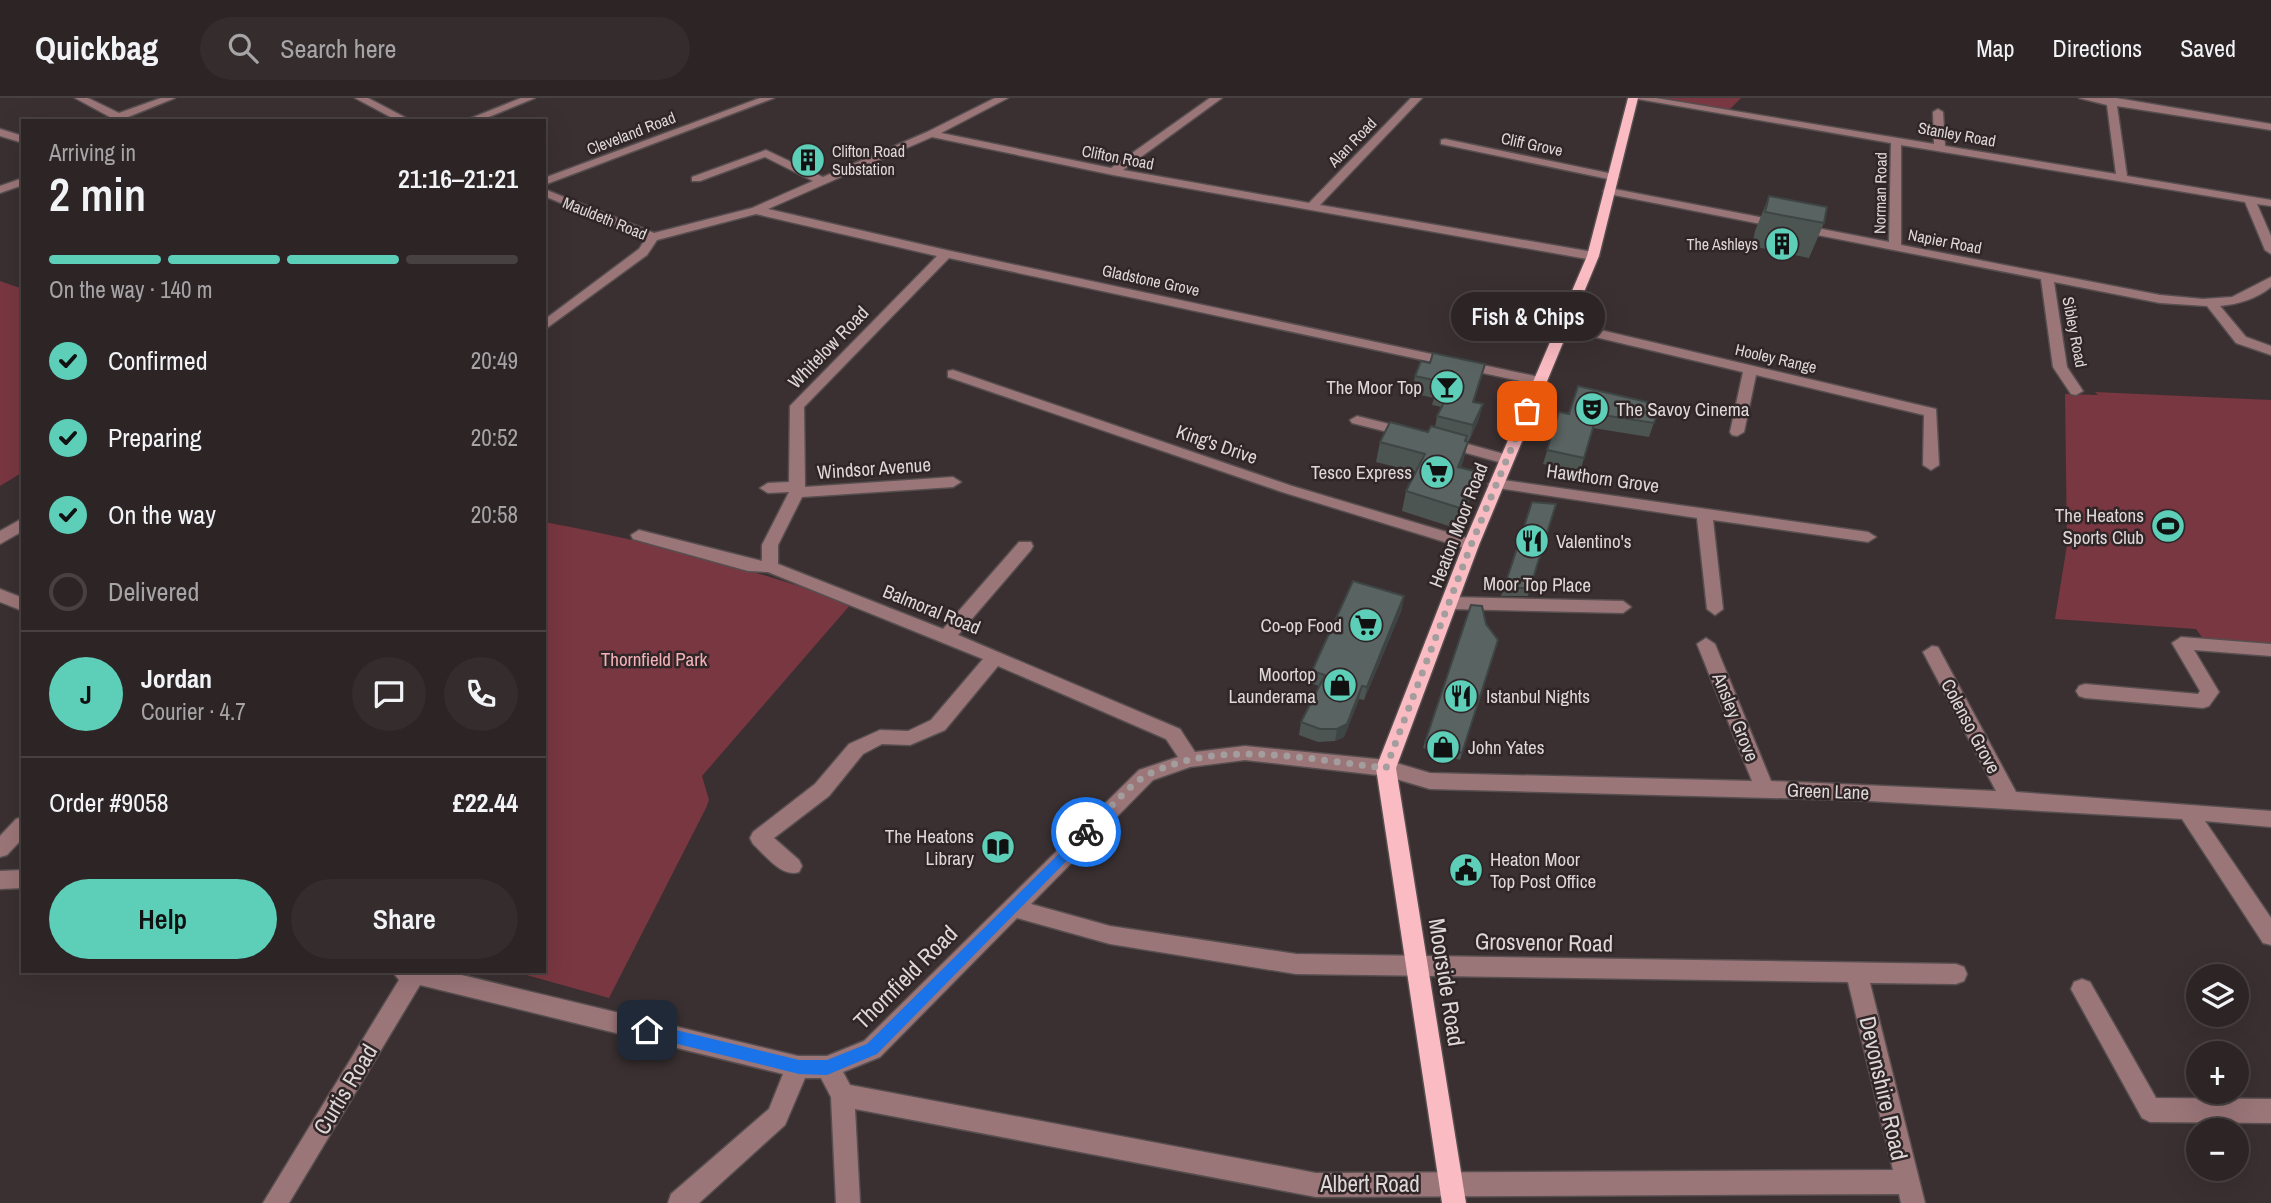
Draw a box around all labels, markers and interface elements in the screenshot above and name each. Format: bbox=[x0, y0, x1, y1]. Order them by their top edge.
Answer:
search box bbox=[200, 17, 690, 80]
text: Quickbag bbox=[35, 26, 158, 70]
icon: search bbox=[224, 29, 262, 67]
text: Search here bbox=[280, 31, 396, 66]
text: Map bbox=[1976, 32, 2014, 64]
text: Directions bbox=[2052, 32, 2142, 64]
text: Saved bbox=[2180, 32, 2236, 64]
street label: Cleveland Road bbox=[583, 106, 679, 160]
street label: Alan Road bbox=[1322, 112, 1381, 172]
street label: Stanley Road bbox=[1916, 116, 1998, 152]
street label: Cliff Grove bbox=[1499, 127, 1565, 161]
text: Arriving in bbox=[49, 137, 136, 168]
street label: Clifton Road bbox=[1080, 139, 1156, 175]
place label: Clifton Road Substation bbox=[832, 140, 905, 180]
building icon: Clifton Road Substation bbox=[789, 141, 827, 179]
street label: Norman Road bbox=[1868, 152, 1892, 234]
text: 21:16–21:21 bbox=[398, 161, 518, 196]
text: 2 min bbox=[49, 163, 146, 225]
street label: Mauldeth Road bbox=[560, 191, 650, 245]
street label: Napier Road bbox=[1906, 223, 1984, 259]
building icon: The Ashleys bbox=[1763, 225, 1801, 263]
place label: The Ashleys bbox=[1687, 233, 1758, 255]
street label: Gladstone Grove bbox=[1100, 259, 1202, 301]
text: On the way · 140 m bbox=[49, 274, 213, 305]
callout: Fish & Chips bbox=[1450, 292, 1604, 341]
street label: Sibley Road bbox=[2057, 295, 2093, 369]
street label: Whitelow Road bbox=[782, 300, 874, 394]
text: Fish & Chips bbox=[1471, 301, 1585, 332]
street label: Hooley Range bbox=[1733, 338, 1819, 378]
icon: check bbox=[49, 342, 87, 380]
text: Confirmed bbox=[108, 343, 208, 378]
text: 20:49 bbox=[471, 345, 518, 376]
bar icon: The Moor Top bbox=[1428, 368, 1466, 406]
place label: The Moor Top bbox=[1326, 374, 1422, 400]
pin bbox=[1497, 381, 1557, 441]
theatre icon: The Savoy Cinema bbox=[1573, 390, 1611, 428]
icon: bag bbox=[1508, 392, 1546, 430]
place label: The Savoy Cinema bbox=[1616, 396, 1750, 422]
street label: King's Drive bbox=[1173, 418, 1261, 470]
icon: check bbox=[49, 419, 87, 457]
text: Preparing bbox=[108, 420, 202, 455]
text: 20:52 bbox=[471, 422, 518, 453]
street label: Windsor Avenue bbox=[816, 451, 932, 485]
supermarket icon: Tesco Express bbox=[1418, 453, 1456, 491]
street label: Hawthorn Grove bbox=[1545, 457, 1661, 499]
place label: Tesco Express bbox=[1311, 459, 1412, 485]
street label: Heaton Moor Road bbox=[1422, 459, 1494, 591]
icon: check bbox=[49, 496, 87, 534]
text: On the way bbox=[108, 497, 216, 532]
text: 20:58 bbox=[471, 499, 518, 530]
place label: The Heatons Sports Club bbox=[2055, 502, 2144, 550]
sports icon: The Heatons Sports Club bbox=[2149, 507, 2187, 545]
restaurant icon: Valentino's bbox=[1513, 522, 1551, 560]
place label: Valentino's bbox=[1556, 528, 1632, 554]
street label: Moor Top Place bbox=[1483, 570, 1591, 598]
text: Delivered bbox=[108, 574, 199, 609]
street label: Balmoral Road bbox=[879, 578, 985, 640]
supermarket icon: Co-op Food bbox=[1347, 606, 1385, 644]
place label: Co-op Food bbox=[1260, 612, 1342, 638]
park label: Thornfield Park bbox=[601, 646, 707, 672]
button: chat bbox=[352, 657, 426, 731]
button: phone bbox=[444, 657, 518, 731]
text: Jordan bbox=[141, 661, 212, 696]
place label: Moortop Launderama bbox=[1229, 661, 1316, 709]
shop icon: Moortop Launderama bbox=[1321, 666, 1359, 704]
street label: Ansley Grove bbox=[1706, 668, 1766, 765]
street label: Colenso Grove bbox=[1935, 674, 2007, 778]
text: J bbox=[80, 677, 92, 712]
restaurant icon: Istanbul Nights bbox=[1442, 677, 1480, 715]
place label: Istanbul Nights bbox=[1486, 683, 1590, 709]
text: Courier · 4.7 bbox=[141, 696, 246, 727]
shop icon: John Yates bbox=[1424, 728, 1462, 766]
place label: John Yates bbox=[1468, 734, 1545, 760]
street label: Green Lane bbox=[1786, 777, 1870, 805]
text: Order #9058 bbox=[49, 785, 169, 820]
text: £22.44 bbox=[453, 785, 518, 820]
courier bbox=[1051, 797, 1121, 867]
icon: bike bbox=[1067, 813, 1105, 851]
place label: The Heatons Library bbox=[885, 823, 974, 871]
library icon: The Heatons Library bbox=[979, 828, 1017, 866]
place label: Heaton Moor Top Post Office bbox=[1490, 846, 1596, 894]
public building icon: Heaton Moor Top Post Office bbox=[1447, 851, 1485, 889]
button: Help bbox=[49, 879, 277, 959]
button: Share bbox=[291, 879, 518, 959]
street label: Moorside Road bbox=[1422, 916, 1472, 1048]
street label: Thornfield Road bbox=[846, 918, 964, 1036]
street label: Grosvenor Road bbox=[1475, 925, 1613, 959]
map controls bbox=[2186, 964, 2249, 1181]
button: layers bbox=[2186, 964, 2249, 1027]
pin bbox=[617, 1000, 677, 1060]
icon: home bbox=[628, 1011, 666, 1049]
street label: Devonshire Road bbox=[1852, 1013, 1916, 1163]
street label: Curtis Road bbox=[306, 1038, 384, 1140]
button: + bbox=[2186, 1041, 2249, 1104]
button: − bbox=[2186, 1118, 2249, 1181]
street label: Albert Road bbox=[1319, 1168, 1420, 1199]

